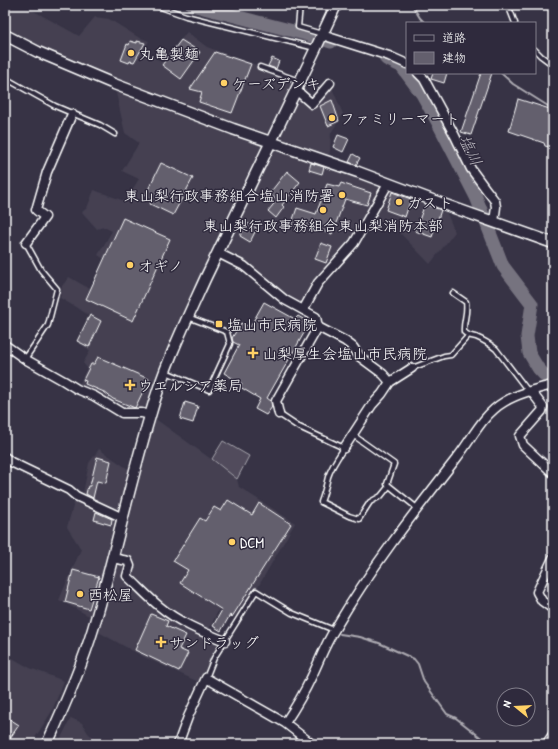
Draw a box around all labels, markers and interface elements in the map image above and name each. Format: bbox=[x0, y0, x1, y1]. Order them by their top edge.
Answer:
legend bbox=[406, 22, 536, 74]
text: 道路 bbox=[442, 29, 466, 46]
place label: 丸亀製麺 bbox=[139, 43, 199, 64]
marker: 丸亀製麺 bbox=[126, 48, 136, 58]
text: 建物 bbox=[442, 49, 466, 66]
place label: ケーズデンキ bbox=[232, 73, 321, 94]
marker: ケーズデンキ bbox=[219, 78, 229, 88]
place label: ファミリーマート bbox=[340, 108, 460, 129]
marker: ファミリーマート bbox=[327, 113, 337, 123]
water label: 塩川 bbox=[454, 131, 488, 169]
place label: 東山梨行政事務組合塩山消防署 bbox=[124, 185, 334, 206]
marker: 東山梨行政事務組合塩山消防署 bbox=[337, 190, 347, 200]
place label: ガスト bbox=[407, 192, 454, 213]
marker: ガスト bbox=[394, 197, 404, 207]
marker: 東山梨行政事務組合東山梨消防本部 bbox=[318, 205, 328, 215]
place label: 東山梨行政事務組合東山梨消防本部 bbox=[203, 215, 443, 236]
place label: オギノ bbox=[138, 255, 183, 276]
marker: オギノ bbox=[125, 260, 135, 270]
place label: 塩山市民病院 bbox=[227, 314, 317, 335]
marker: 塩山市民病院 bbox=[214, 319, 224, 329]
place label: 山梨厚生会塩山市民病院 bbox=[262, 343, 427, 364]
marker: 山梨厚生会塩山市民病院 bbox=[247, 347, 259, 359]
place label: ウエルシア薬局 bbox=[138, 375, 243, 396]
marker: ウエルシア薬局 bbox=[125, 380, 135, 390]
place label: DCM bbox=[240, 532, 264, 553]
marker: DCM bbox=[227, 537, 237, 547]
place label: 西松屋 bbox=[88, 584, 133, 605]
marker: 西松屋 bbox=[75, 589, 85, 599]
place label: サンドラッグ bbox=[169, 632, 259, 653]
marker: サンドラッグ bbox=[156, 637, 166, 647]
north arrow bbox=[496, 687, 536, 727]
text: N bbox=[499, 699, 514, 709]

